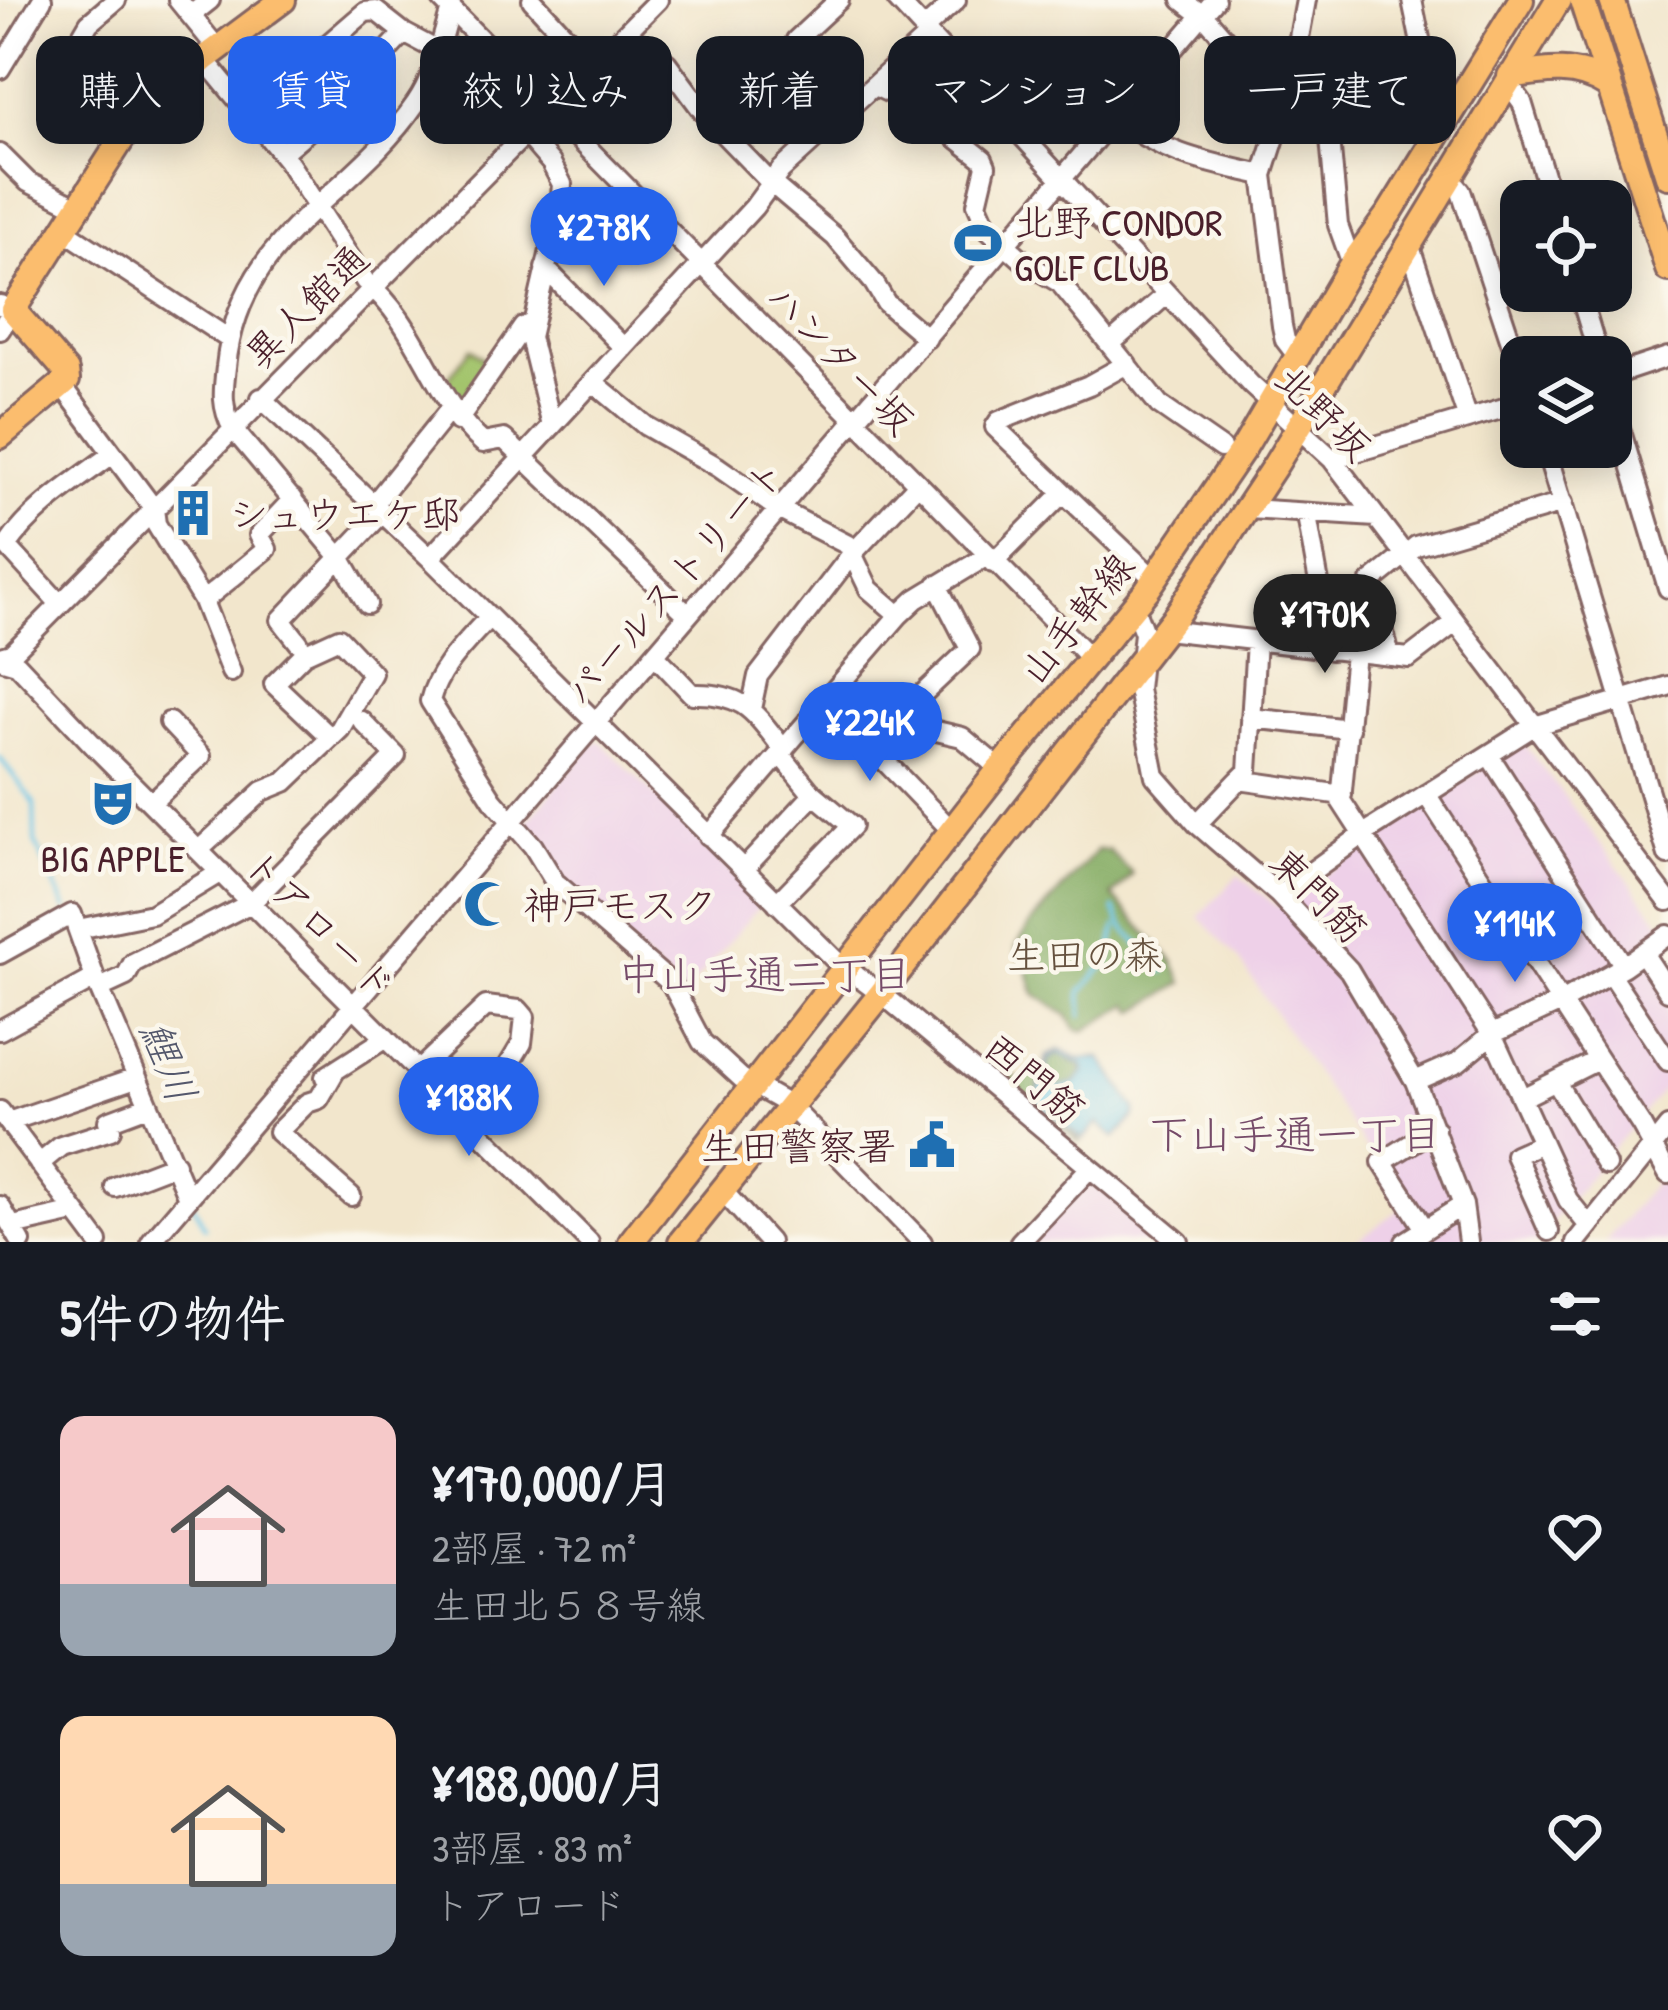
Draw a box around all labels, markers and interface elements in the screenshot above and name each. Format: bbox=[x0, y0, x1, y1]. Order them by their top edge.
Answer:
chip: 購入 bbox=[36, 36, 204, 144]
chip: 賃貸 bbox=[228, 36, 396, 144]
chip: 絞り込み bbox=[420, 36, 672, 144]
chip: 新着 bbox=[696, 36, 864, 144]
chip: マンション bbox=[888, 36, 1180, 144]
chip: 一戸建て bbox=[1204, 36, 1456, 144]
map controls bbox=[1500, 180, 1632, 468]
button: locate bbox=[1500, 180, 1632, 312]
pin: ¥278K bbox=[520, 187, 688, 289]
place label: 北野 CONDOR GOLF CLUB bbox=[1014, 195, 1223, 293]
text: ¥278K bbox=[558, 199, 650, 252]
sports icon: 北野 CONDOR GOLF CLUB bbox=[953, 218, 1003, 268]
street label: 異人館通 bbox=[232, 232, 380, 380]
street label: ハンター坂 bbox=[755, 270, 927, 446]
button: layers bbox=[1500, 336, 1632, 468]
street label: 北野坂 bbox=[1264, 352, 1384, 472]
street label: パールストリート bbox=[551, 446, 797, 716]
place label: シュウエケ邸 bbox=[229, 487, 461, 540]
building icon: シュウエケ邸 bbox=[168, 488, 218, 538]
street label: 山手幹線 bbox=[1006, 541, 1146, 695]
pin: ¥170K bbox=[1241, 574, 1409, 676]
text: ¥170K bbox=[1280, 586, 1370, 639]
pin: ¥224K bbox=[786, 682, 954, 784]
text: ¥224K bbox=[825, 694, 915, 747]
theatre icon: BIG APPLE bbox=[88, 778, 138, 828]
place label: BIG APPLE bbox=[41, 831, 185, 884]
street label: 東門筋 bbox=[1259, 835, 1379, 955]
street label: トアロード bbox=[232, 836, 408, 1012]
place label: 神戸モスク bbox=[523, 878, 717, 931]
mosque icon: 神戸モスク bbox=[462, 879, 512, 929]
pin: ¥114K bbox=[1431, 883, 1599, 985]
text: ¥114K bbox=[1474, 895, 1556, 948]
park label: 生田の森 bbox=[1007, 928, 1163, 981]
district label: 中山手通二丁目 bbox=[618, 945, 912, 1002]
water label: 鯉川 bbox=[127, 1011, 211, 1111]
street label: 西門筋 bbox=[973, 1020, 1097, 1136]
pin: ¥188K bbox=[385, 1057, 553, 1159]
text: ¥188K bbox=[426, 1069, 512, 1122]
district label: 下山手通一丁目 bbox=[1148, 1105, 1442, 1162]
place label: 生田警察署 bbox=[701, 1119, 896, 1172]
public building icon: 生田警察署 bbox=[907, 1120, 957, 1170]
icon: filters bbox=[1542, 1281, 1608, 1347]
text: 5件の物件 bbox=[60, 1283, 286, 1352]
text: ¥170,000/月 bbox=[432, 1448, 674, 1517]
icon: home bbox=[156, 1464, 300, 1608]
icon: heart bbox=[1542, 1503, 1608, 1569]
text: 2部屋 · 72 m² bbox=[432, 1521, 636, 1574]
text: 生田北５８号線 bbox=[432, 1578, 705, 1631]
text: ¥188,000/月 bbox=[432, 1748, 670, 1817]
icon: home bbox=[156, 1764, 300, 1908]
icon: heart bbox=[1542, 1803, 1608, 1869]
text: 3部屋 · 83 m² bbox=[432, 1821, 632, 1874]
text: トアロード bbox=[432, 1878, 627, 1931]

